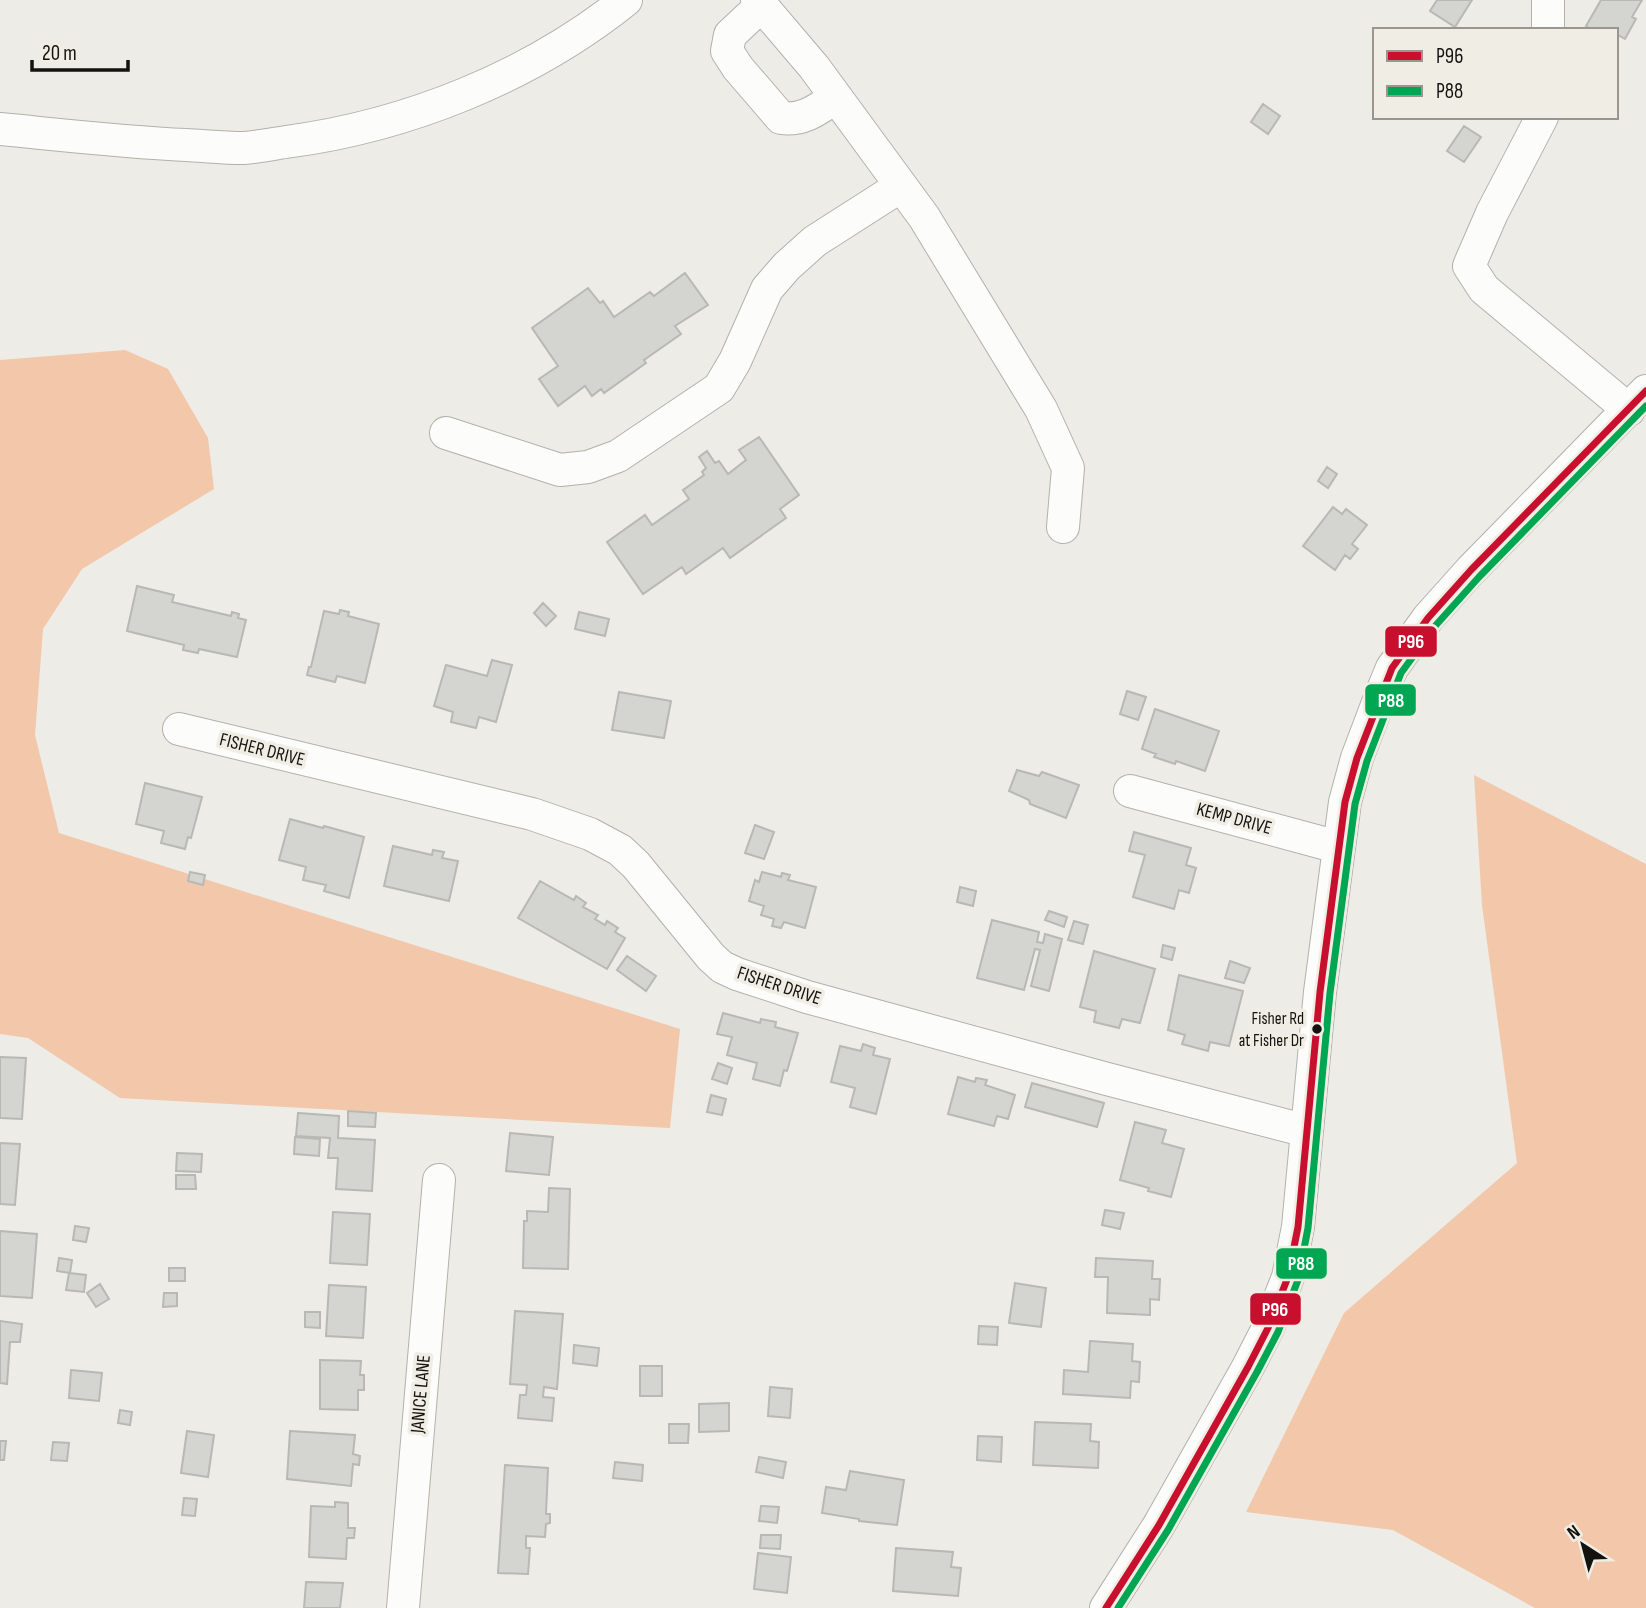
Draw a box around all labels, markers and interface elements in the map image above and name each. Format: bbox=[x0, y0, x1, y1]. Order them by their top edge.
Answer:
scale bar bbox=[32, 28, 128, 72]
legend bbox=[1373, 28, 1618, 119]
text: 20 m bbox=[42, 41, 77, 66]
text: P96 bbox=[1436, 44, 1463, 69]
text: P88 bbox=[1436, 79, 1463, 104]
line badge: P96 bbox=[1384, 625, 1438, 658]
text: P96 bbox=[1398, 631, 1424, 654]
line badge: P88 bbox=[1364, 683, 1417, 717]
text: P88 bbox=[1378, 690, 1404, 713]
street label: FISHER DRIVE bbox=[217, 728, 307, 772]
street label: KEMP DRIVE bbox=[1194, 798, 1274, 840]
street label: FISHER DRIVE bbox=[734, 962, 824, 1010]
place label: Fisher Rd at Fisher Dr bbox=[1239, 1009, 1304, 1051]
marker: Fisher Rd at Fisher Dr bbox=[1310, 1022, 1324, 1036]
line badge: P88 bbox=[1275, 1247, 1328, 1280]
text: P88 bbox=[1288, 1253, 1314, 1276]
line badge: P96 bbox=[1249, 1292, 1302, 1326]
text: P96 bbox=[1262, 1299, 1288, 1322]
street label: JANICE LANE bbox=[406, 1354, 436, 1435]
north arrow bbox=[1548, 1510, 1618, 1580]
text: N bbox=[1563, 1520, 1585, 1545]

